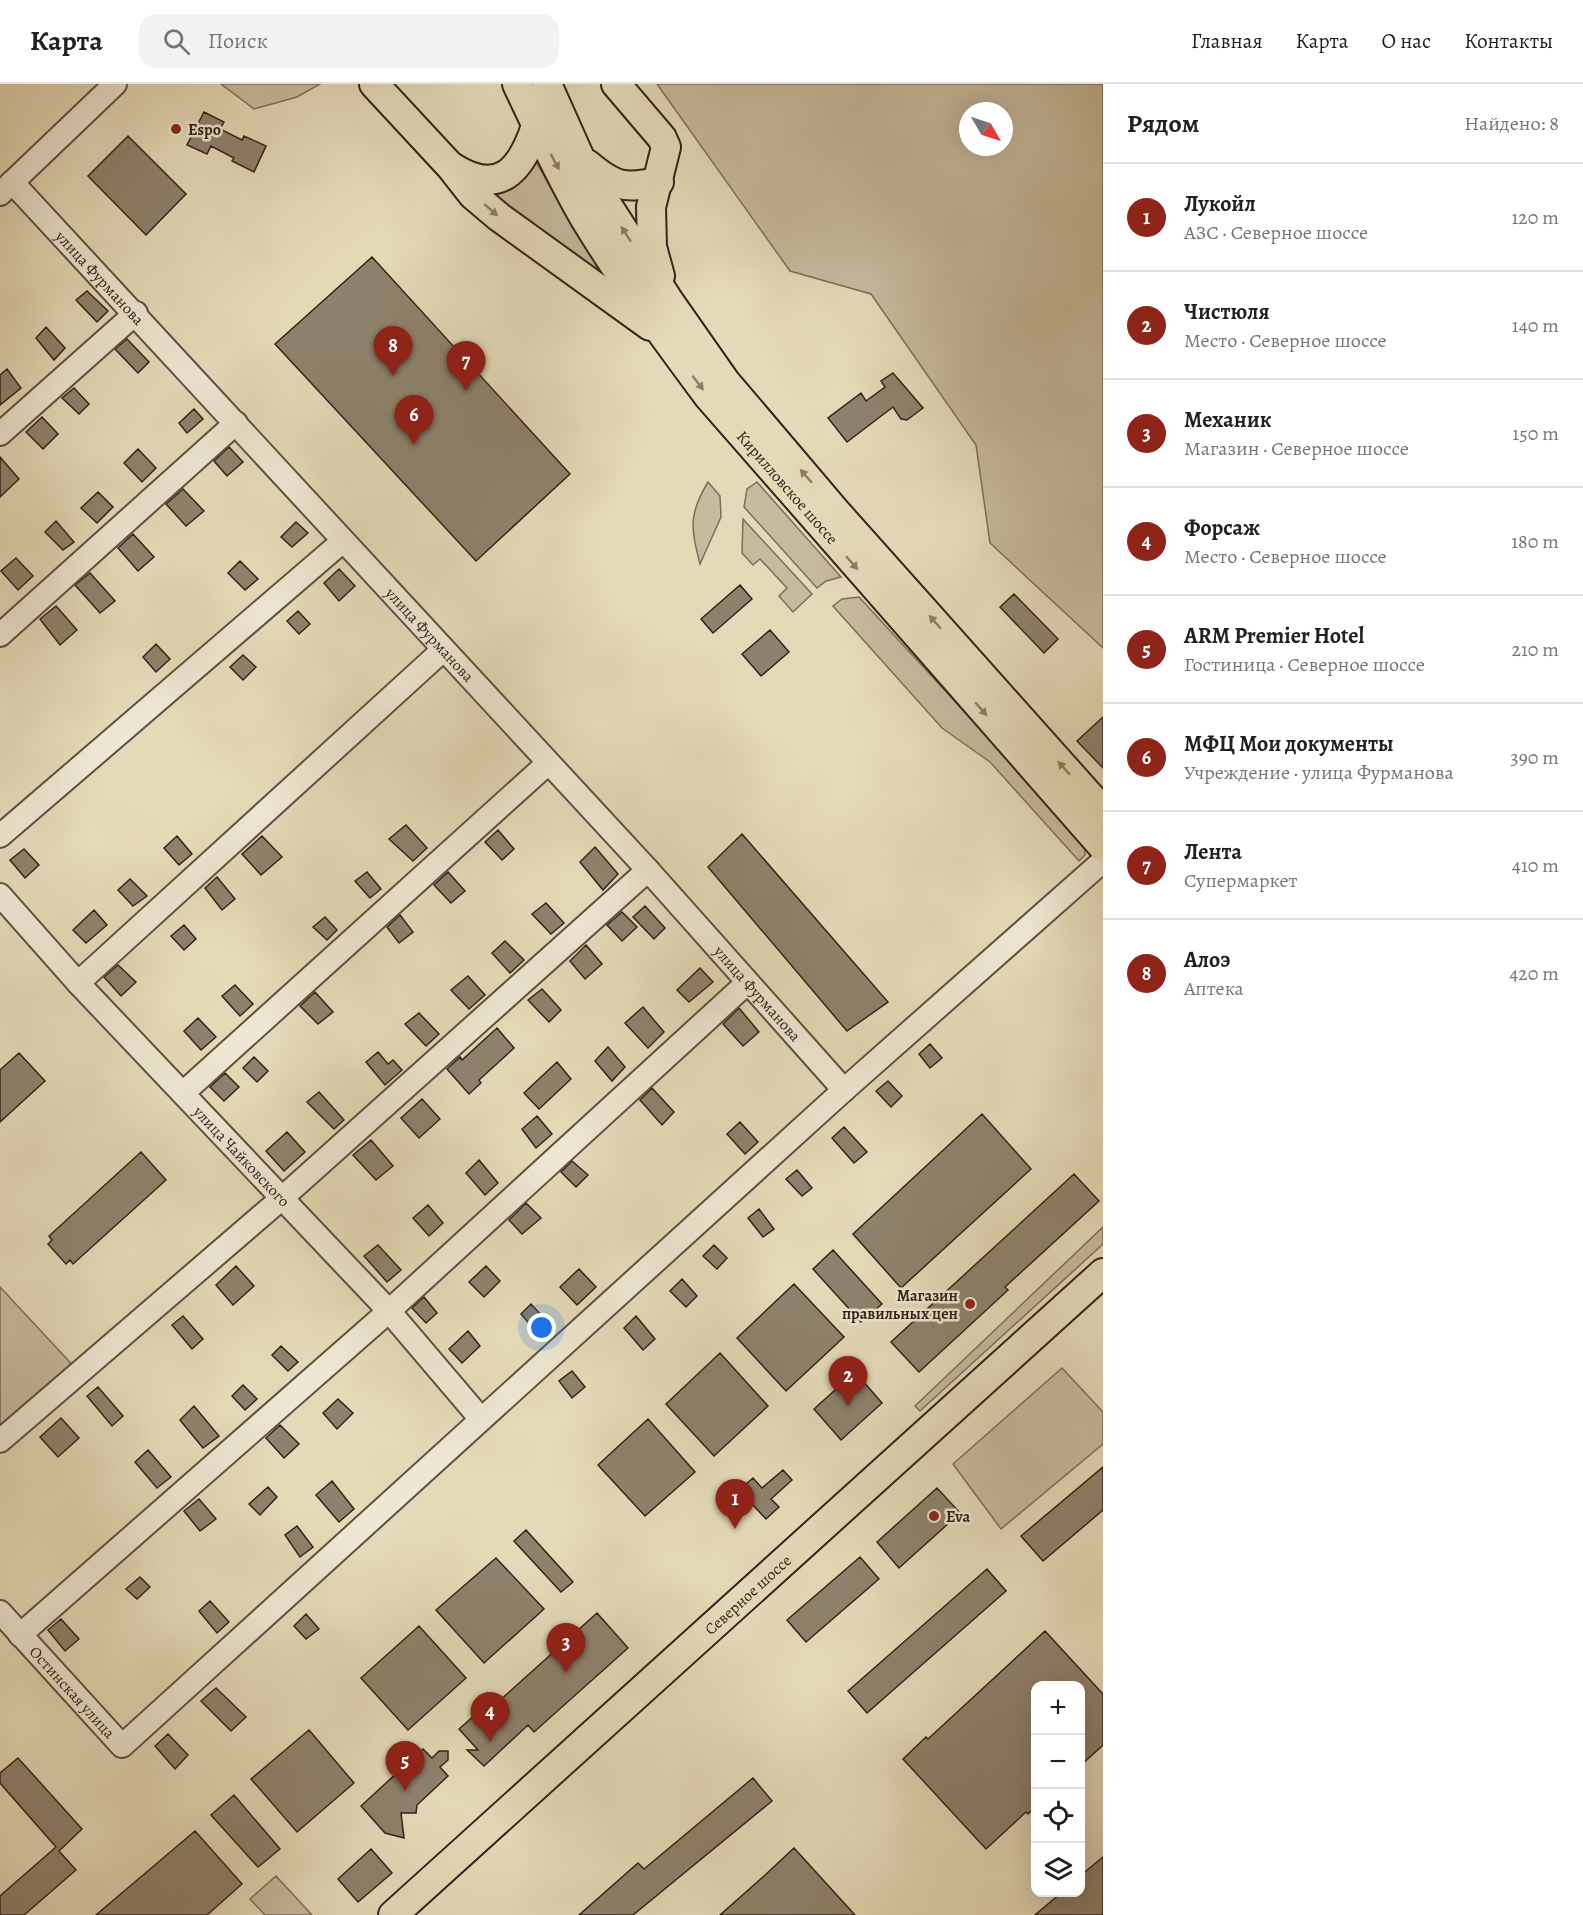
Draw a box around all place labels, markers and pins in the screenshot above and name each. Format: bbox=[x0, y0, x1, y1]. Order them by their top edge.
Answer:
place label: Espo bbox=[188, 119, 221, 141]
marker: Espo bbox=[169, 122, 183, 136]
pin: 8 bbox=[374, 326, 412, 376]
pin: 7 bbox=[446, 342, 486, 391]
pin: 6 bbox=[394, 396, 434, 445]
place label: Магазин правильных цен bbox=[842, 1285, 958, 1325]
marker: Магазин правильных цен bbox=[963, 1297, 977, 1311]
pin: 2 bbox=[828, 1356, 868, 1406]
pin: 1 bbox=[716, 1480, 754, 1529]
place label: Eva bbox=[946, 1506, 970, 1528]
marker: Eva bbox=[927, 1509, 941, 1523]
pin: 3 bbox=[546, 1624, 586, 1673]
pin: 4 bbox=[470, 1692, 510, 1742]
pin: 5 bbox=[386, 1742, 424, 1791]

